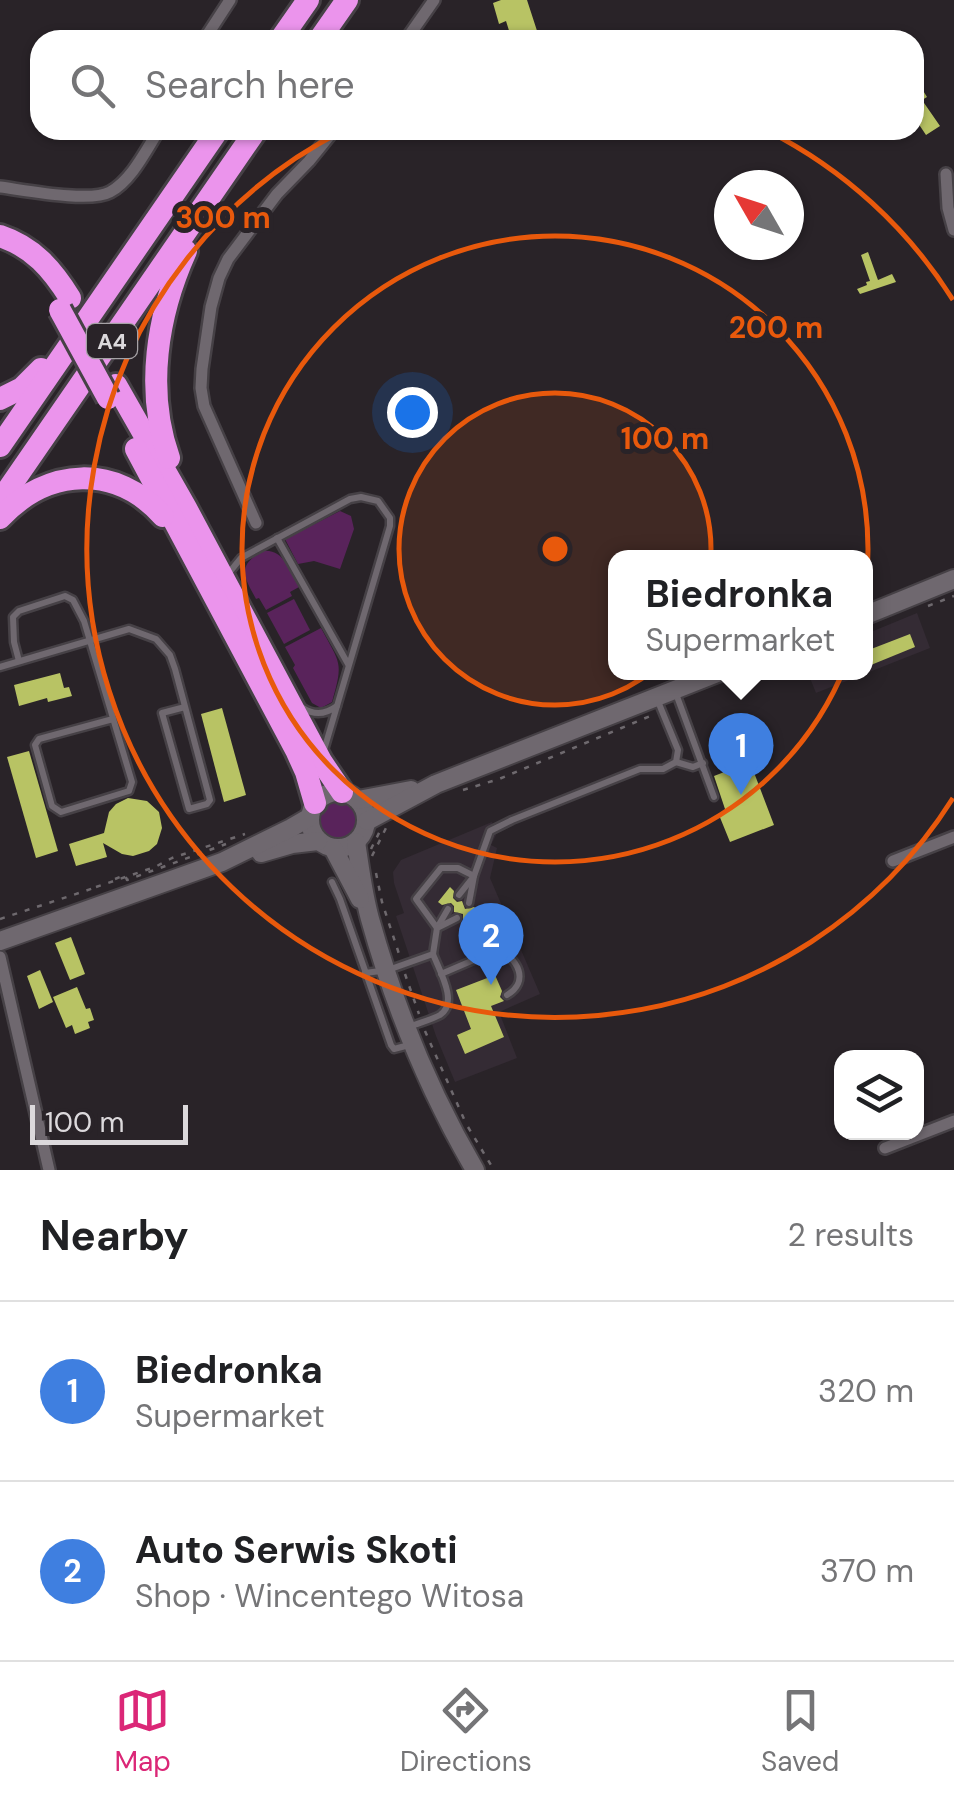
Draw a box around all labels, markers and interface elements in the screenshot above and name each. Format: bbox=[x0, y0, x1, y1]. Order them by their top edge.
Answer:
search box bbox=[30, 30, 924, 140]
icon: search bbox=[65, 58, 120, 113]
text: Search here bbox=[145, 60, 355, 110]
north arrow bbox=[714, 170, 804, 260]
text: 300 m bbox=[175, 198, 271, 237]
text: 200 m bbox=[729, 308, 823, 347]
road number: A4 bbox=[87, 324, 137, 358]
your location bbox=[387, 387, 438, 438]
text: 100 m bbox=[621, 419, 709, 458]
centre of rings bbox=[537, 531, 573, 567]
popup bbox=[608, 550, 873, 680]
text: Biedronka bbox=[646, 569, 833, 619]
text: Supermarket bbox=[646, 619, 835, 661]
pin: 1 bbox=[708, 712, 774, 795]
pin: 2 bbox=[458, 902, 524, 985]
map controls bbox=[834, 1050, 924, 1140]
button: layers bbox=[834, 1050, 924, 1140]
scale bar bbox=[30, 1100, 188, 1144]
text: 100 m bbox=[45, 1104, 124, 1141]
text: Nearby bbox=[40, 1208, 189, 1263]
text: 2 results bbox=[788, 1214, 914, 1256]
text: Biedronka bbox=[135, 1345, 323, 1395]
text: 1 bbox=[67, 1370, 78, 1412]
text: 320 m bbox=[818, 1370, 914, 1412]
text: Supermarket bbox=[135, 1395, 325, 1437]
text: Auto Serwis Skoti bbox=[135, 1525, 458, 1575]
text: 2 bbox=[63, 1550, 82, 1592]
text: 370 m bbox=[820, 1550, 914, 1592]
text: Shop · Wincentego Witosa bbox=[135, 1575, 524, 1617]
tab: Map bbox=[115, 1683, 171, 1780]
tab: Directions bbox=[400, 1683, 532, 1780]
tab: Saved bbox=[761, 1683, 839, 1780]

